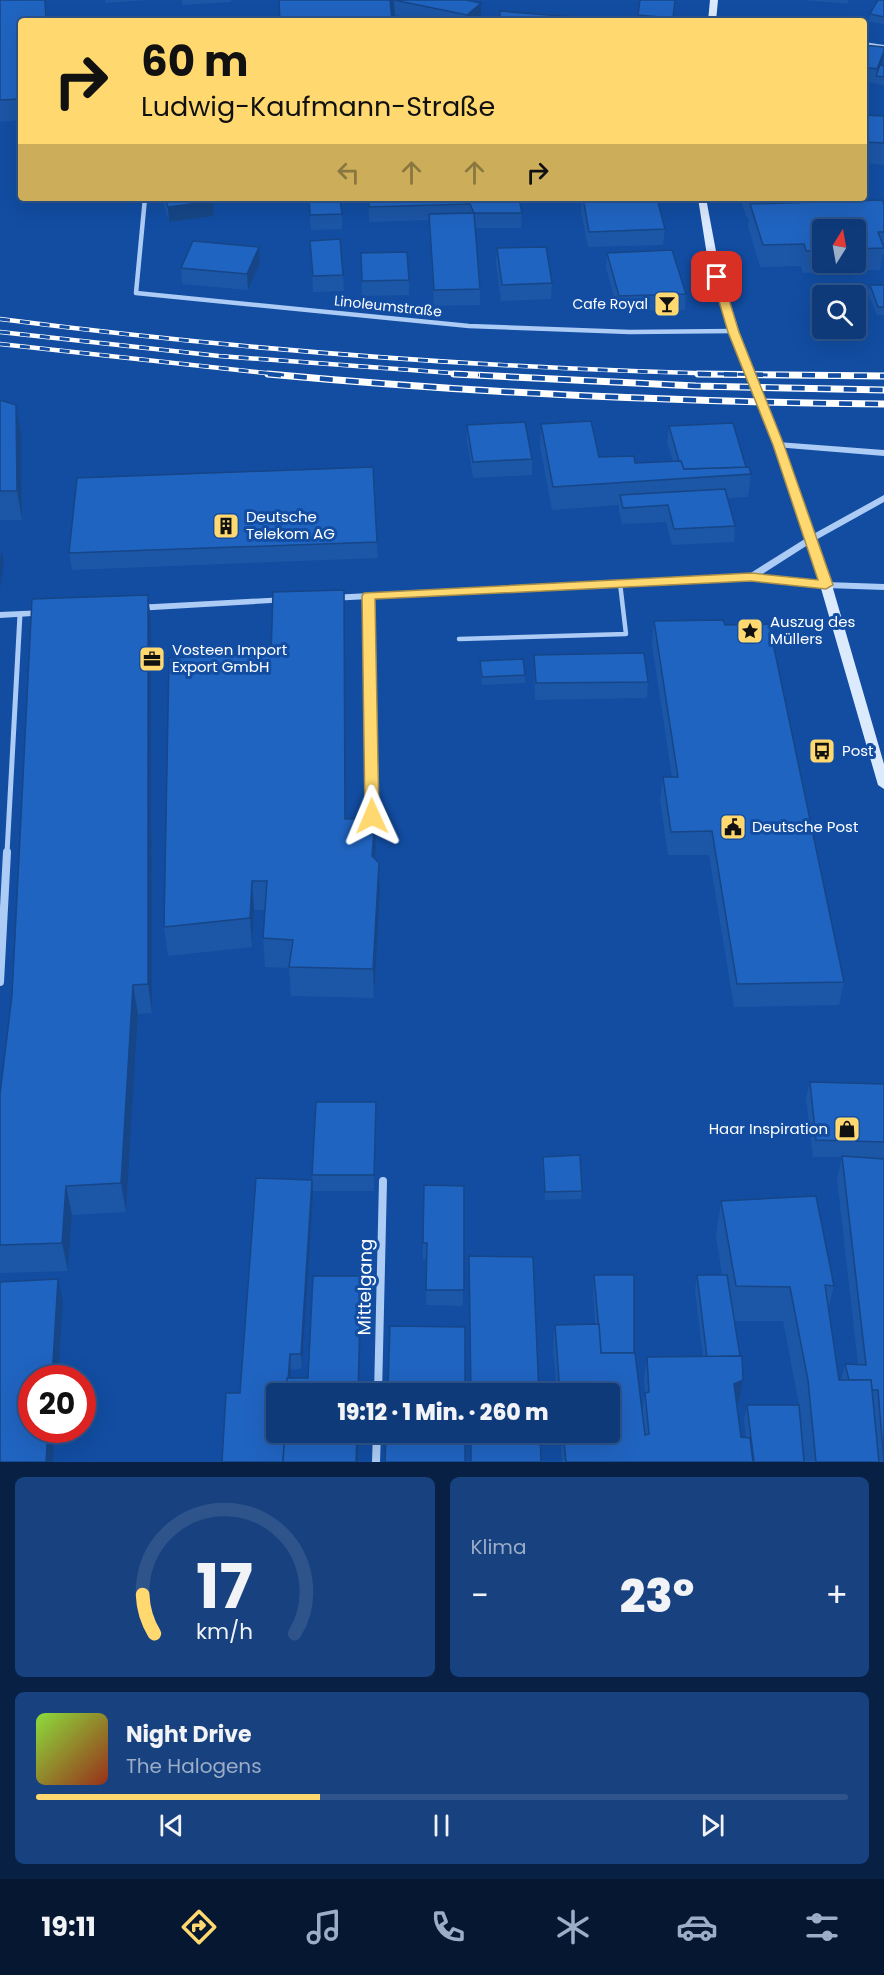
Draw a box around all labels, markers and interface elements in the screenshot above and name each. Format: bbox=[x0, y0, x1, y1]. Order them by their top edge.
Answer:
text: 60 m bbox=[141, 32, 249, 91]
icon: right bbox=[42, 42, 120, 120]
text: Ludwig-Kaufmann-Straße bbox=[141, 88, 495, 125]
icon: left bbox=[332, 156, 365, 189]
icon: ahead bbox=[395, 156, 428, 189]
icon: ahead bbox=[458, 156, 491, 189]
icon: right bbox=[521, 156, 554, 189]
north arrow bbox=[812, 219, 866, 273]
map controls bbox=[812, 219, 866, 339]
pin bbox=[691, 251, 742, 302]
icon: arrive bbox=[700, 260, 733, 293]
button: search bbox=[812, 285, 866, 339]
bar icon: Cafe Royal bbox=[652, 289, 682, 319]
street label: Linoleumstraße bbox=[333, 290, 443, 322]
place label: Cafe Royal bbox=[572, 294, 648, 314]
place label: Deutsche Telekom AG bbox=[246, 506, 335, 544]
building icon: Deutsche Telekom AG bbox=[211, 511, 241, 541]
place label: Auszug des Müllers bbox=[770, 611, 856, 649]
place icon: Auszug des Müllers bbox=[735, 616, 765, 646]
place label: Vosteen Import Export GmbH bbox=[172, 639, 287, 677]
office icon: Vosteen Import Export GmbH bbox=[137, 644, 167, 674]
bus stop icon: Post bbox=[807, 736, 837, 766]
place label: Post bbox=[842, 740, 874, 761]
position arrow bbox=[340, 784, 404, 848]
public building icon: Deutsche Post bbox=[718, 812, 748, 842]
place label: Deutsche Post bbox=[752, 816, 858, 837]
shop icon: Haar Inspiration bbox=[832, 1114, 862, 1144]
place label: Haar Inspiration bbox=[709, 1118, 828, 1139]
street label: Mittelgang bbox=[351, 1238, 378, 1336]
speed limit sign: 20 bbox=[18, 1365, 96, 1443]
text: 19:12 · 1 Min. · 260 m bbox=[338, 1397, 548, 1428]
text: Klima bbox=[471, 1533, 526, 1561]
text: 17 bbox=[196, 1542, 253, 1630]
text: 23° bbox=[620, 1565, 694, 1628]
text: − bbox=[471, 1572, 489, 1619]
text: + bbox=[825, 1572, 848, 1619]
text: km/h bbox=[196, 1616, 253, 1647]
text: Night Drive bbox=[126, 1719, 252, 1750]
text: The Halogens bbox=[126, 1752, 262, 1780]
icon: previous bbox=[155, 1809, 188, 1842]
icon: pause bbox=[425, 1809, 458, 1842]
icon: next bbox=[696, 1809, 729, 1842]
icon: directions bbox=[178, 1906, 220, 1948]
icon: music bbox=[303, 1906, 345, 1948]
icon: phone bbox=[427, 1906, 469, 1948]
icon: climate bbox=[552, 1906, 594, 1948]
icon: car bbox=[676, 1906, 718, 1948]
icon: filters bbox=[801, 1906, 843, 1948]
text: 19:11 bbox=[41, 1908, 96, 1945]

